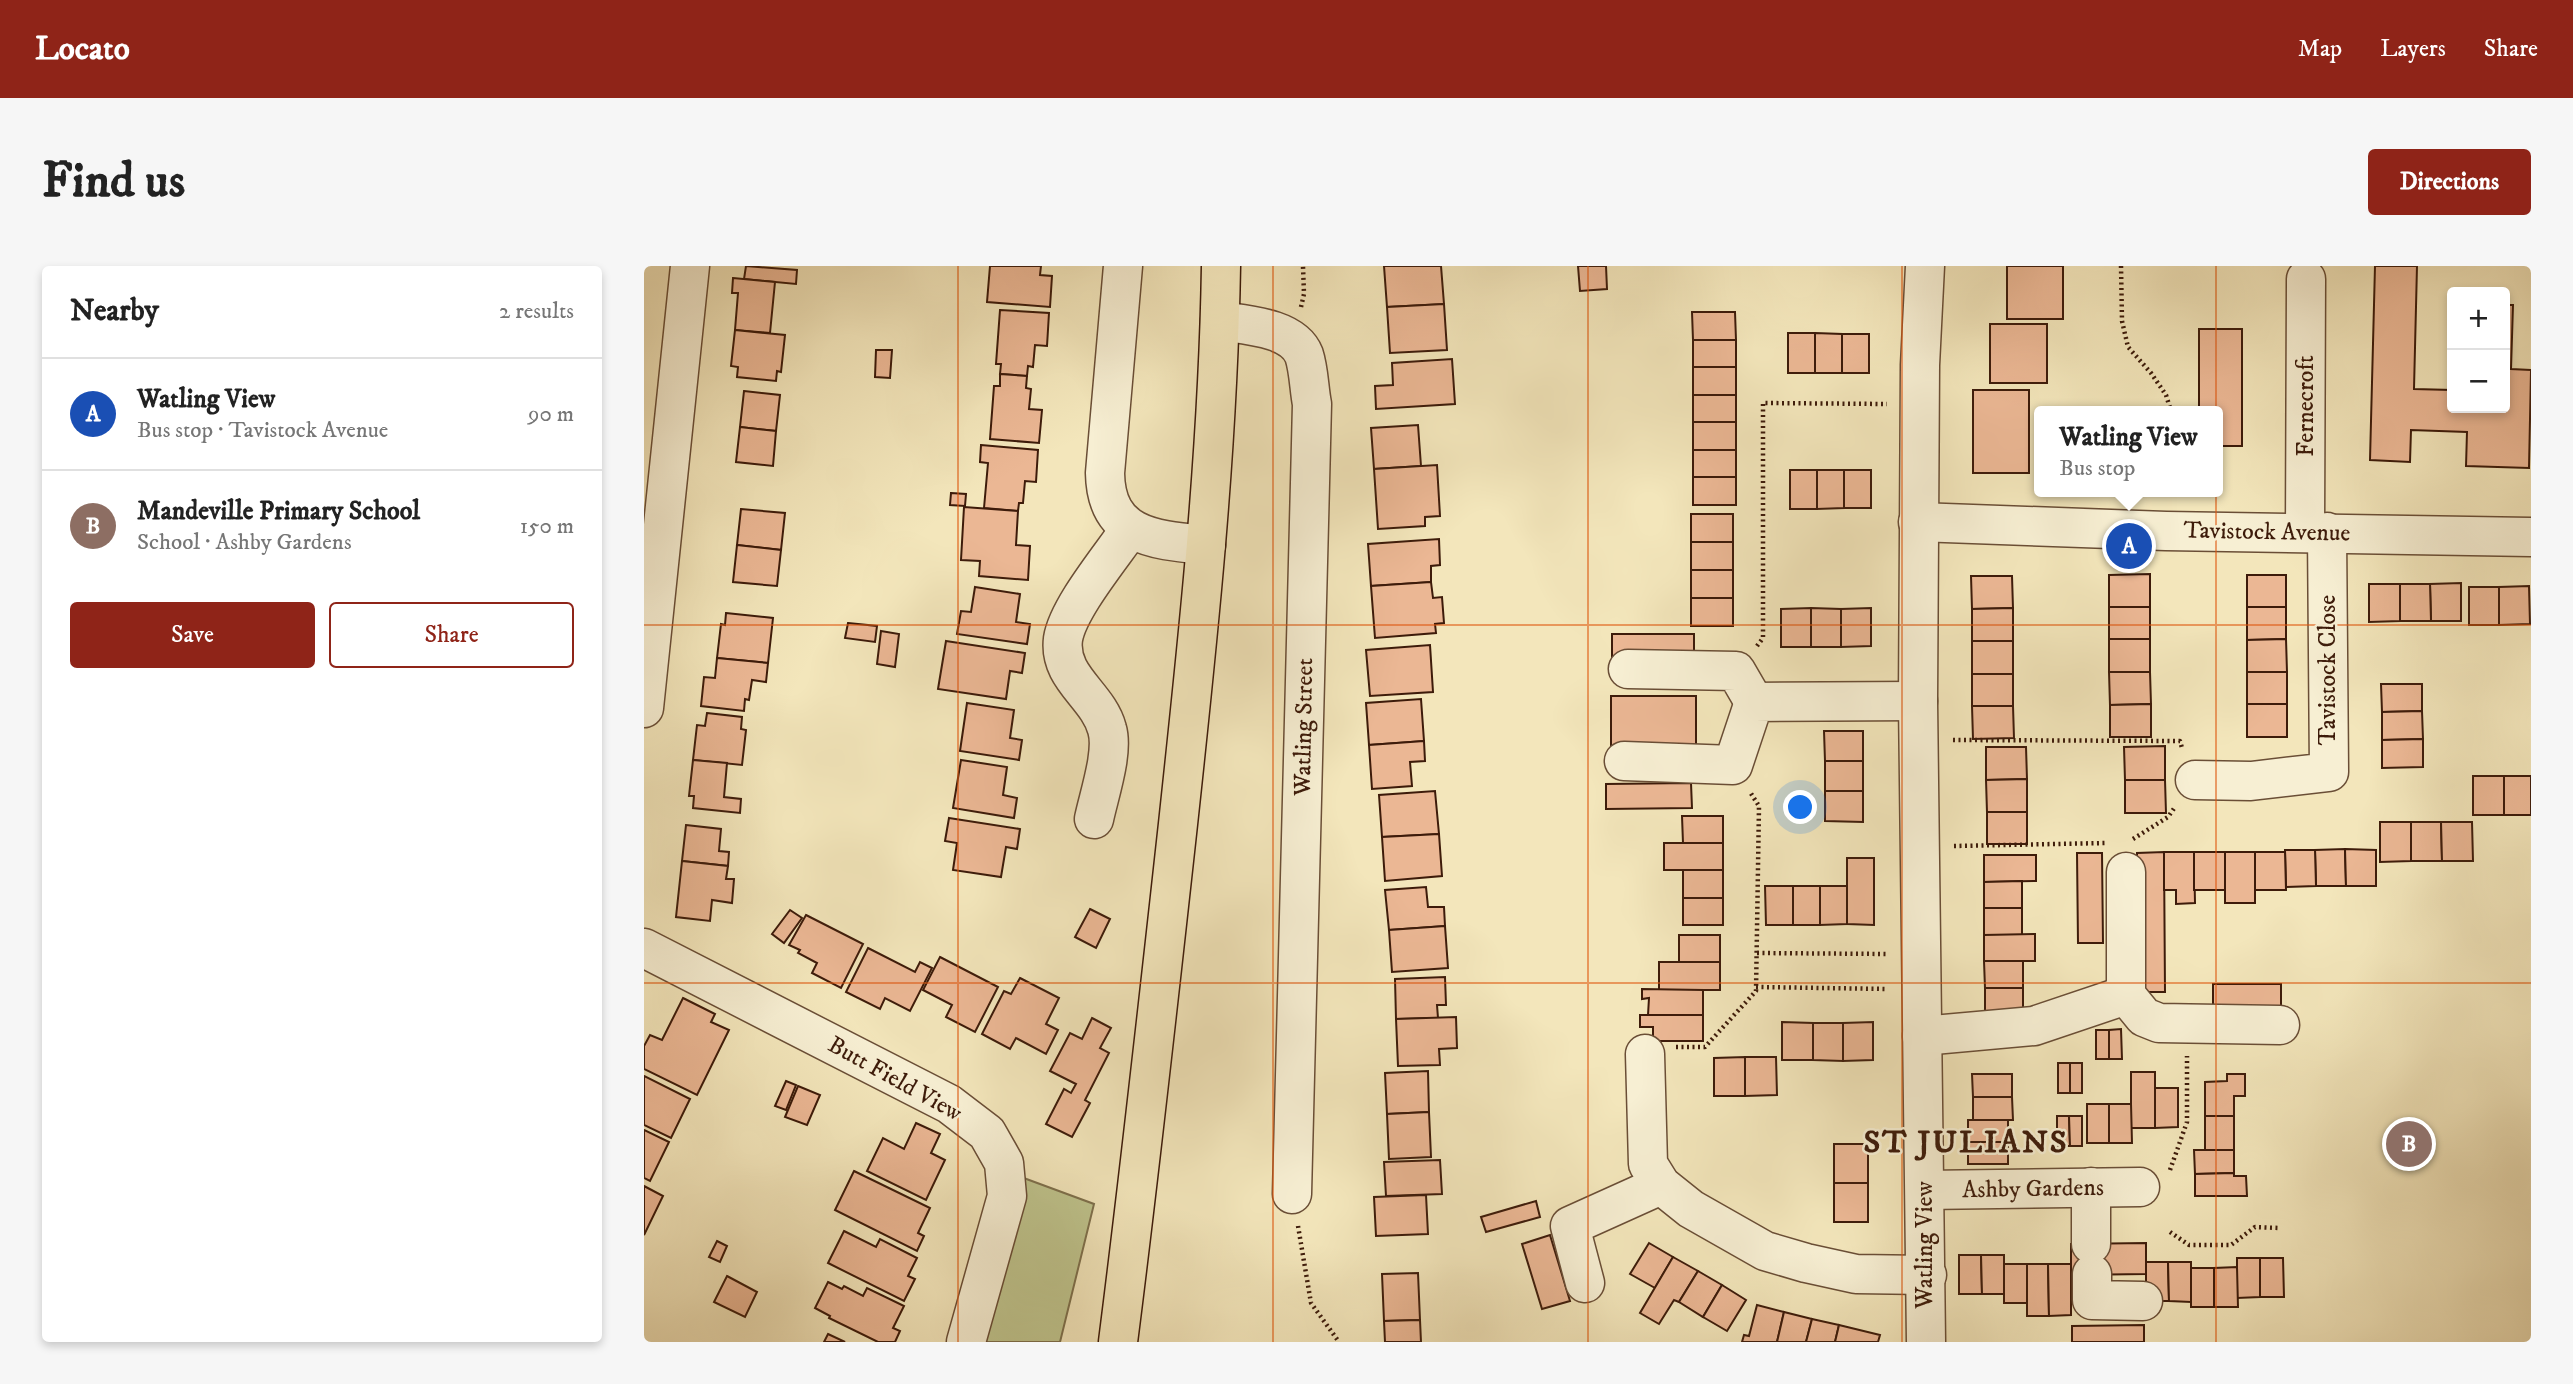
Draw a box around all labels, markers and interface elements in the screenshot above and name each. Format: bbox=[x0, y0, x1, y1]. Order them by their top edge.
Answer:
text: Locato bbox=[35, 29, 130, 70]
text: Map bbox=[2298, 34, 2342, 64]
text: Layers bbox=[2380, 34, 2446, 64]
text: Share bbox=[2484, 34, 2538, 64]
button: Directions bbox=[2368, 149, 2531, 215]
text: Find us bbox=[42, 151, 185, 213]
map controls bbox=[2447, 287, 2510, 413]
button: + bbox=[2447, 287, 2510, 350]
text: Nearby bbox=[70, 293, 159, 330]
text: 2 results bbox=[499, 297, 574, 326]
button: − bbox=[2447, 350, 2510, 413]
street label: Fernecroft bbox=[2291, 355, 2321, 457]
text: Watling View bbox=[137, 383, 275, 416]
text: A bbox=[86, 400, 100, 429]
text: 90 m bbox=[528, 400, 574, 429]
popup bbox=[2034, 406, 2223, 497]
text: Bus stop · Tavistock Avenue bbox=[137, 416, 388, 445]
text: Watling View bbox=[2059, 421, 2198, 454]
text: Bus stop bbox=[2059, 454, 2135, 483]
text: Mandeville Primary School bbox=[137, 495, 420, 528]
text: B bbox=[86, 512, 100, 541]
text: 150 m bbox=[520, 512, 574, 541]
street label: Tavistock Avenue bbox=[2183, 516, 2351, 548]
pin: A bbox=[2106, 520, 2152, 572]
text: School · Ashby Gardens bbox=[137, 528, 352, 557]
street label: Tavistock Close bbox=[2313, 595, 2343, 745]
button: Save bbox=[70, 602, 315, 668]
button: Share bbox=[329, 602, 574, 668]
street label: Watling Street bbox=[1288, 657, 1320, 797]
your location bbox=[1783, 790, 1817, 824]
street label: Butt Field View bbox=[823, 1030, 968, 1129]
pin: B bbox=[2386, 1118, 2432, 1170]
district label: ST JULIANS bbox=[1864, 1123, 2068, 1163]
street label: Ashby Gardens bbox=[1962, 1173, 2104, 1205]
street label: Watling View bbox=[1910, 1180, 1940, 1310]

